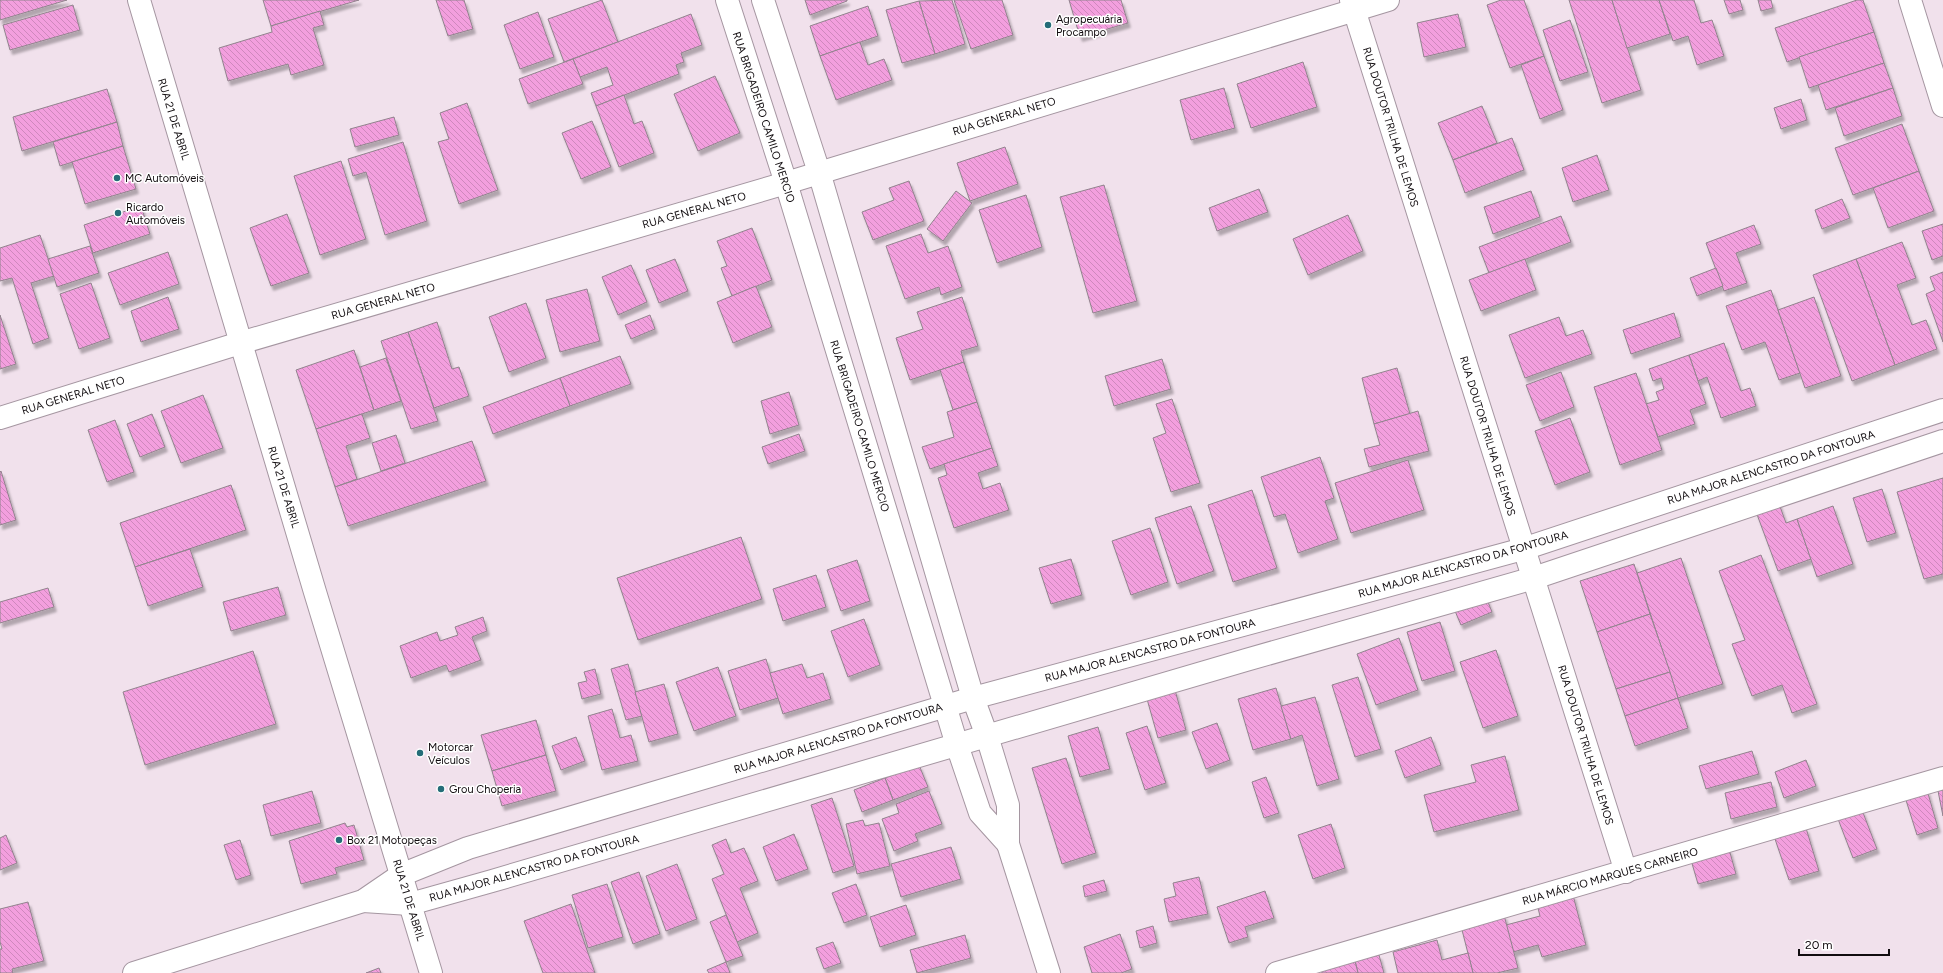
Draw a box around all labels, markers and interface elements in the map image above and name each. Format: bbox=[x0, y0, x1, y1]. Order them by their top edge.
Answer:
place label: Agropecuária Procampo bbox=[1056, 13, 1122, 39]
marker: Agropecuária Procampo bbox=[1043, 20, 1053, 30]
street label: RUA BRIGADEIRO CAMILO MERCIO bbox=[730, 30, 797, 205]
street label: RUA DOUTOR TRILHA DE LEMOS bbox=[1360, 46, 1421, 209]
street label: RUA 21 DE ABRIL bbox=[155, 77, 192, 162]
street label: RUA GENERAL NETO bbox=[951, 94, 1058, 138]
place label: MC Automóveis bbox=[125, 172, 204, 185]
marker: MC Automóveis bbox=[112, 173, 122, 183]
street label: RUA GENERAL NETO bbox=[641, 189, 748, 231]
place label: Ricardo Automóveis bbox=[126, 201, 185, 227]
marker: Ricardo Automóveis bbox=[113, 208, 123, 218]
street label: RUA GENERAL NETO bbox=[330, 280, 437, 322]
street label: RUA BRIGADEIRO CAMILO MERCIO bbox=[827, 339, 892, 514]
street label: RUA DOUTOR TRILHA DE LEMOS bbox=[1457, 355, 1518, 518]
street label: RUA GENERAL NETO bbox=[20, 373, 127, 417]
street label: RUA MAJOR ALENCASTRO DA FONTOURA bbox=[1666, 428, 1877, 507]
street label: RUA 21 DE ABRIL bbox=[265, 445, 302, 530]
street label: RUA MAJOR ALENCASTRO DA FONTOURA bbox=[1357, 528, 1570, 601]
street label: RUA MAJOR ALENCASTRO DA FONTOURA bbox=[1043, 616, 1257, 685]
street label: RUA DOUTOR TRILHA DE LEMOS bbox=[1555, 664, 1616, 827]
street label: RUA MAJOR ALENCASTRO DA FONTOURA bbox=[732, 700, 945, 776]
place label: Motorcar Veículos bbox=[428, 741, 473, 767]
marker: Motorcar Veículos bbox=[415, 748, 425, 758]
place label: Grou Choperia bbox=[449, 783, 521, 796]
marker: Grou Choperia bbox=[436, 784, 446, 794]
street label: RUA MAJOR ALENCASTRO DA FONTOURA bbox=[428, 832, 641, 905]
place label: Box 21 Motopeças bbox=[347, 834, 437, 847]
marker: Box 21 Motopeças bbox=[334, 835, 344, 845]
street label: RUA MÁRCIO MARQUES CARNEIRO bbox=[1521, 845, 1700, 908]
street label: RUA 21 DE ABRIL bbox=[390, 858, 427, 943]
scale bar bbox=[1799, 931, 1889, 957]
text: 20 m bbox=[1805, 938, 1833, 952]

